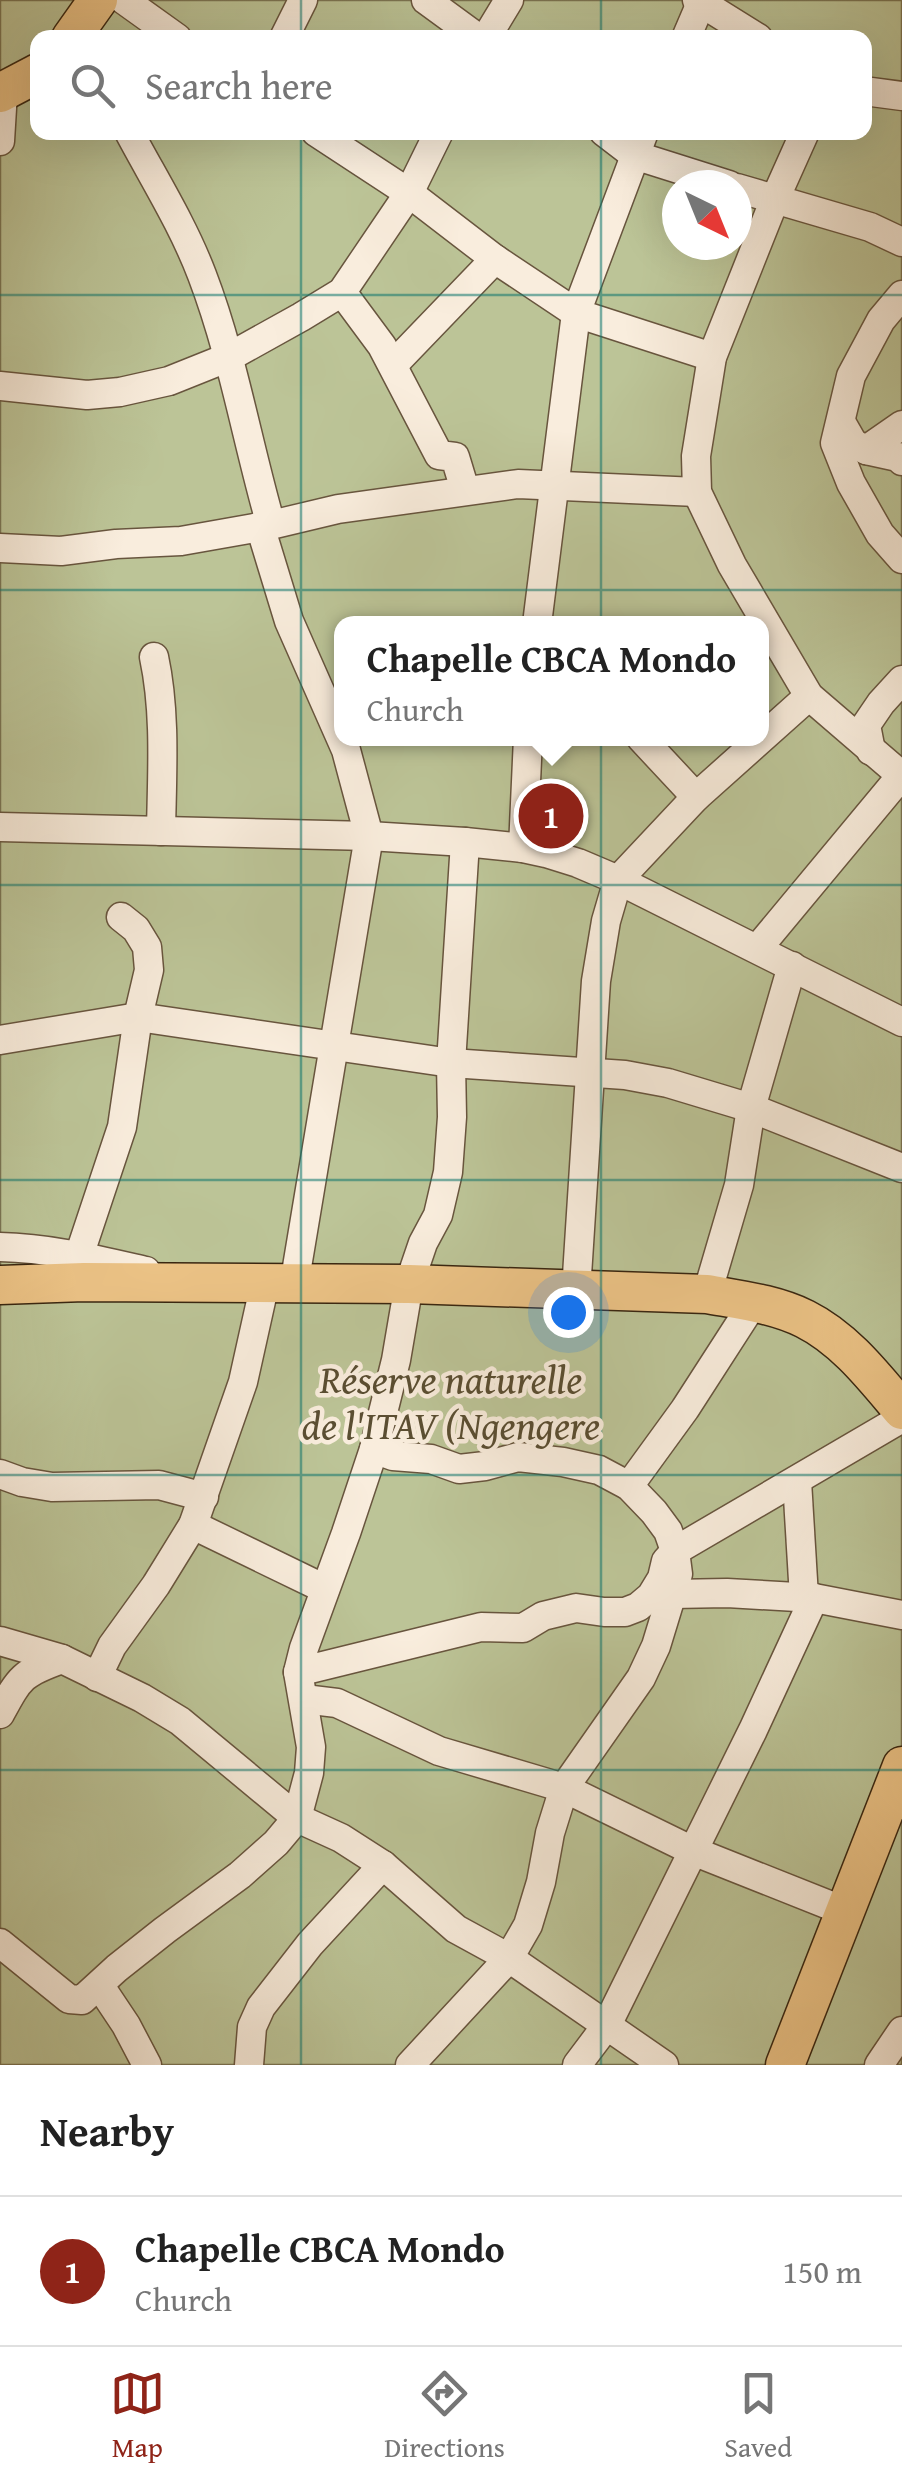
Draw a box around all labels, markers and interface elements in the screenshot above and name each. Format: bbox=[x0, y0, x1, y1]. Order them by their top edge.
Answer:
search box bbox=[30, 30, 872, 140]
text: Search here bbox=[145, 57, 333, 113]
icon: search bbox=[65, 58, 120, 113]
north arrow bbox=[662, 170, 752, 260]
popup bbox=[334, 616, 769, 746]
text: Chapelle CBCA Mondo bbox=[367, 630, 736, 686]
text: Church bbox=[367, 686, 464, 733]
pin: 1 bbox=[518, 778, 584, 854]
your location bbox=[543, 1287, 594, 1338]
park label: Réserve naturelle de l'ITAV (Ngengere bbox=[302, 1349, 600, 1454]
text: Nearby bbox=[40, 2100, 174, 2161]
text: Chapelle CBCA Mondo bbox=[135, 2220, 505, 2276]
text: 1 bbox=[64, 2248, 81, 2295]
text: 150 m bbox=[783, 2248, 862, 2295]
text: Church bbox=[135, 2276, 232, 2323]
tab: Map bbox=[110, 2366, 165, 2467]
tab: Directions bbox=[384, 2366, 505, 2467]
tab: Saved bbox=[724, 2366, 792, 2467]

